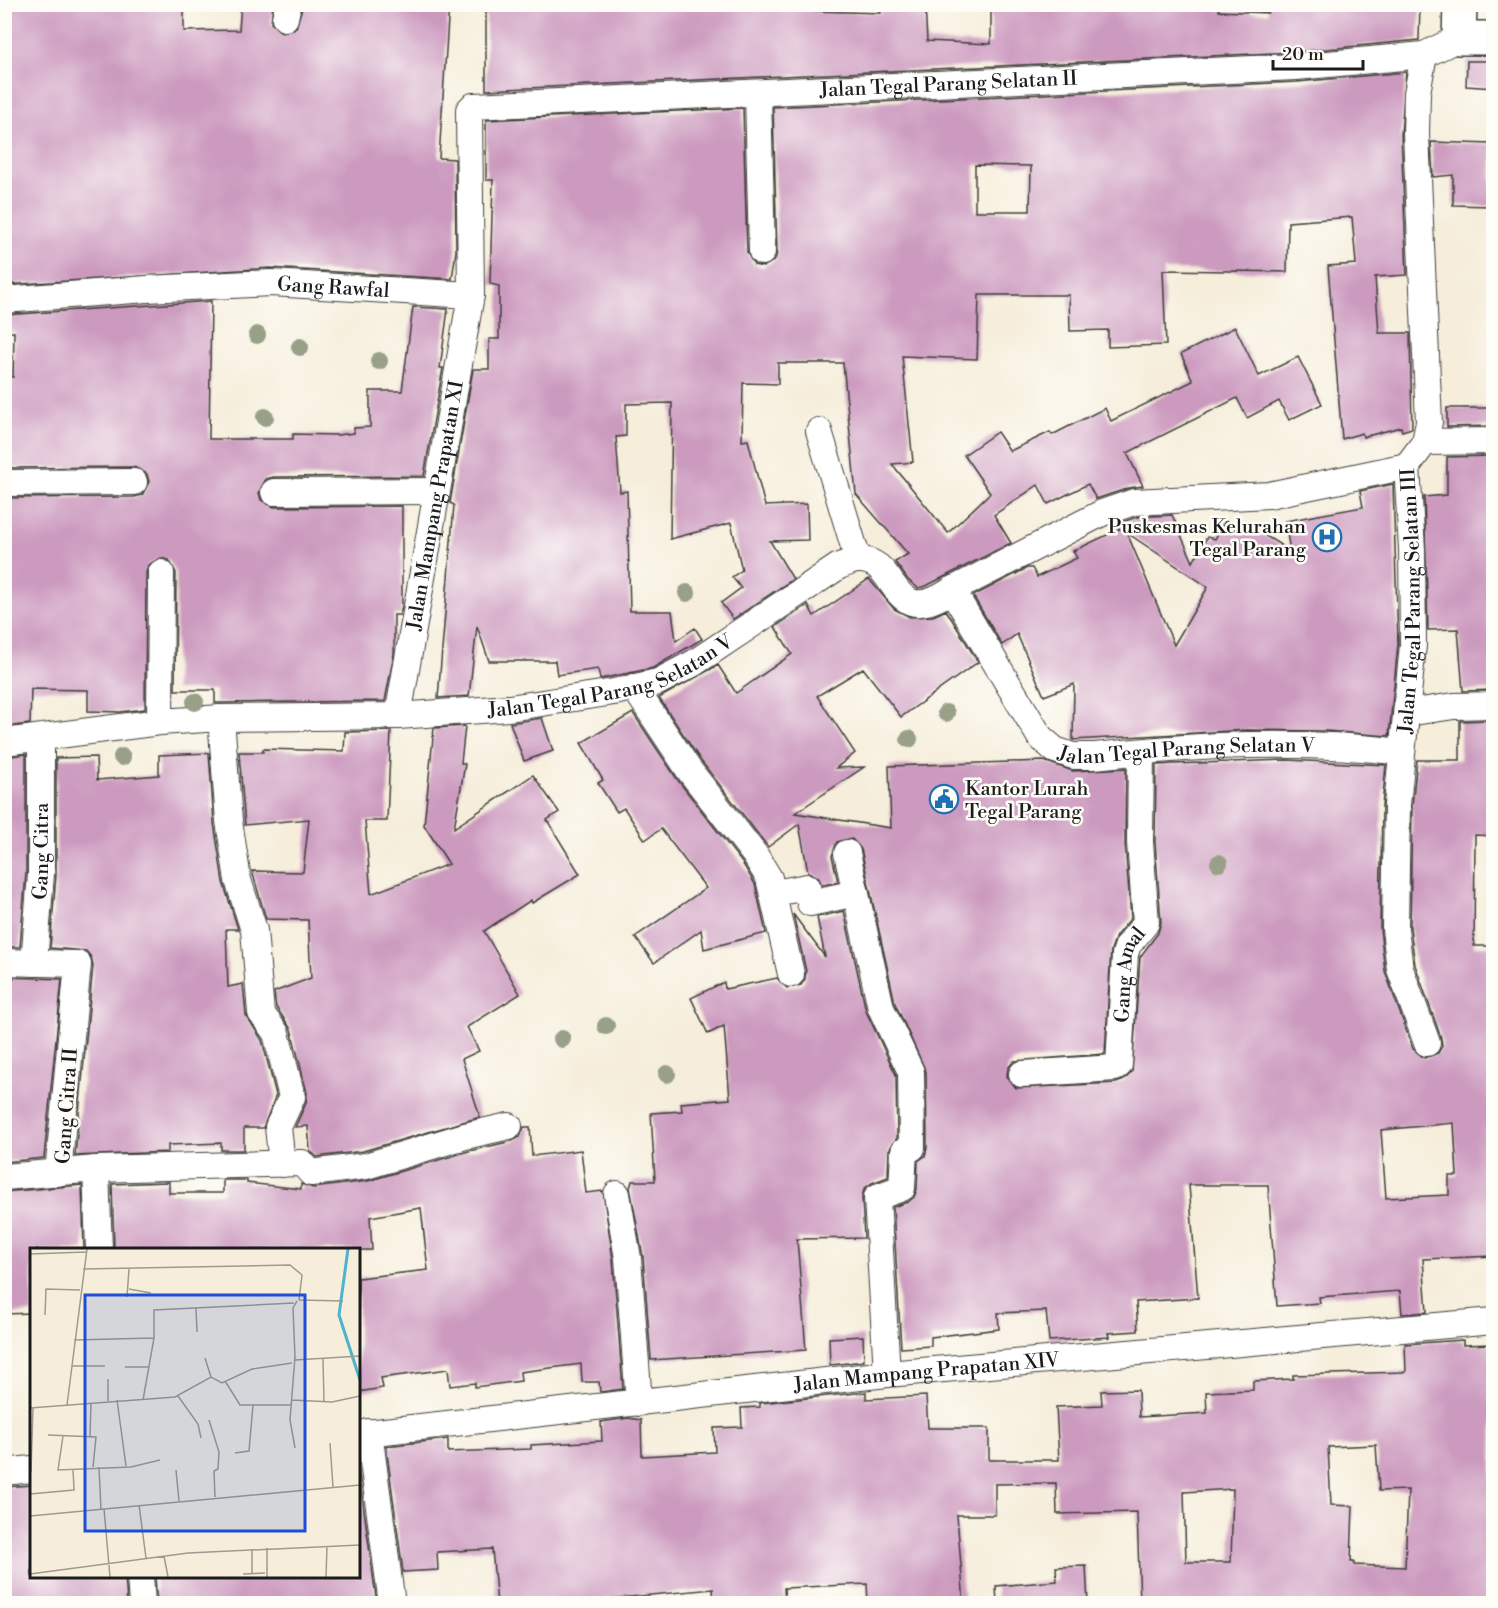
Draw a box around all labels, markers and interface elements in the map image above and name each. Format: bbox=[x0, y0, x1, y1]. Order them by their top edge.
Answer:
scale bar bbox=[1273, 33, 1363, 71]
text: 20 m bbox=[1282, 43, 1324, 66]
street label: Jalan Tegal Parang Selatan II bbox=[818, 66, 1078, 104]
street label: Gang Rawfal bbox=[276, 272, 390, 304]
street label: Jalan Mampang Prapatan XI bbox=[402, 378, 470, 633]
street label: Jalan Tegal Parang Selatan III bbox=[1393, 467, 1428, 736]
place label: Puskesmas Kelurahan Tegal Parang bbox=[1108, 515, 1307, 563]
hospital icon: Puskesmas Kelurahan Tegal Parang bbox=[1311, 521, 1343, 553]
street label: Jalan Tegal Parang Selatan V bbox=[486, 629, 739, 724]
street label: Jalan Tegal Parang Selatan V bbox=[1054, 734, 1316, 771]
place label: Kantor Lurah Tegal Parang bbox=[965, 777, 1089, 825]
public building icon: Kantor Lurah Tegal Parang bbox=[928, 783, 960, 815]
street label: Gang Citra bbox=[28, 802, 55, 901]
street label: Gang Amal bbox=[1110, 922, 1152, 1023]
street label: Gang Citra II bbox=[51, 1047, 84, 1165]
inset map bbox=[30, 1248, 360, 1578]
street label: Jalan Mampang Prapatan XIV bbox=[791, 1348, 1061, 1399]

